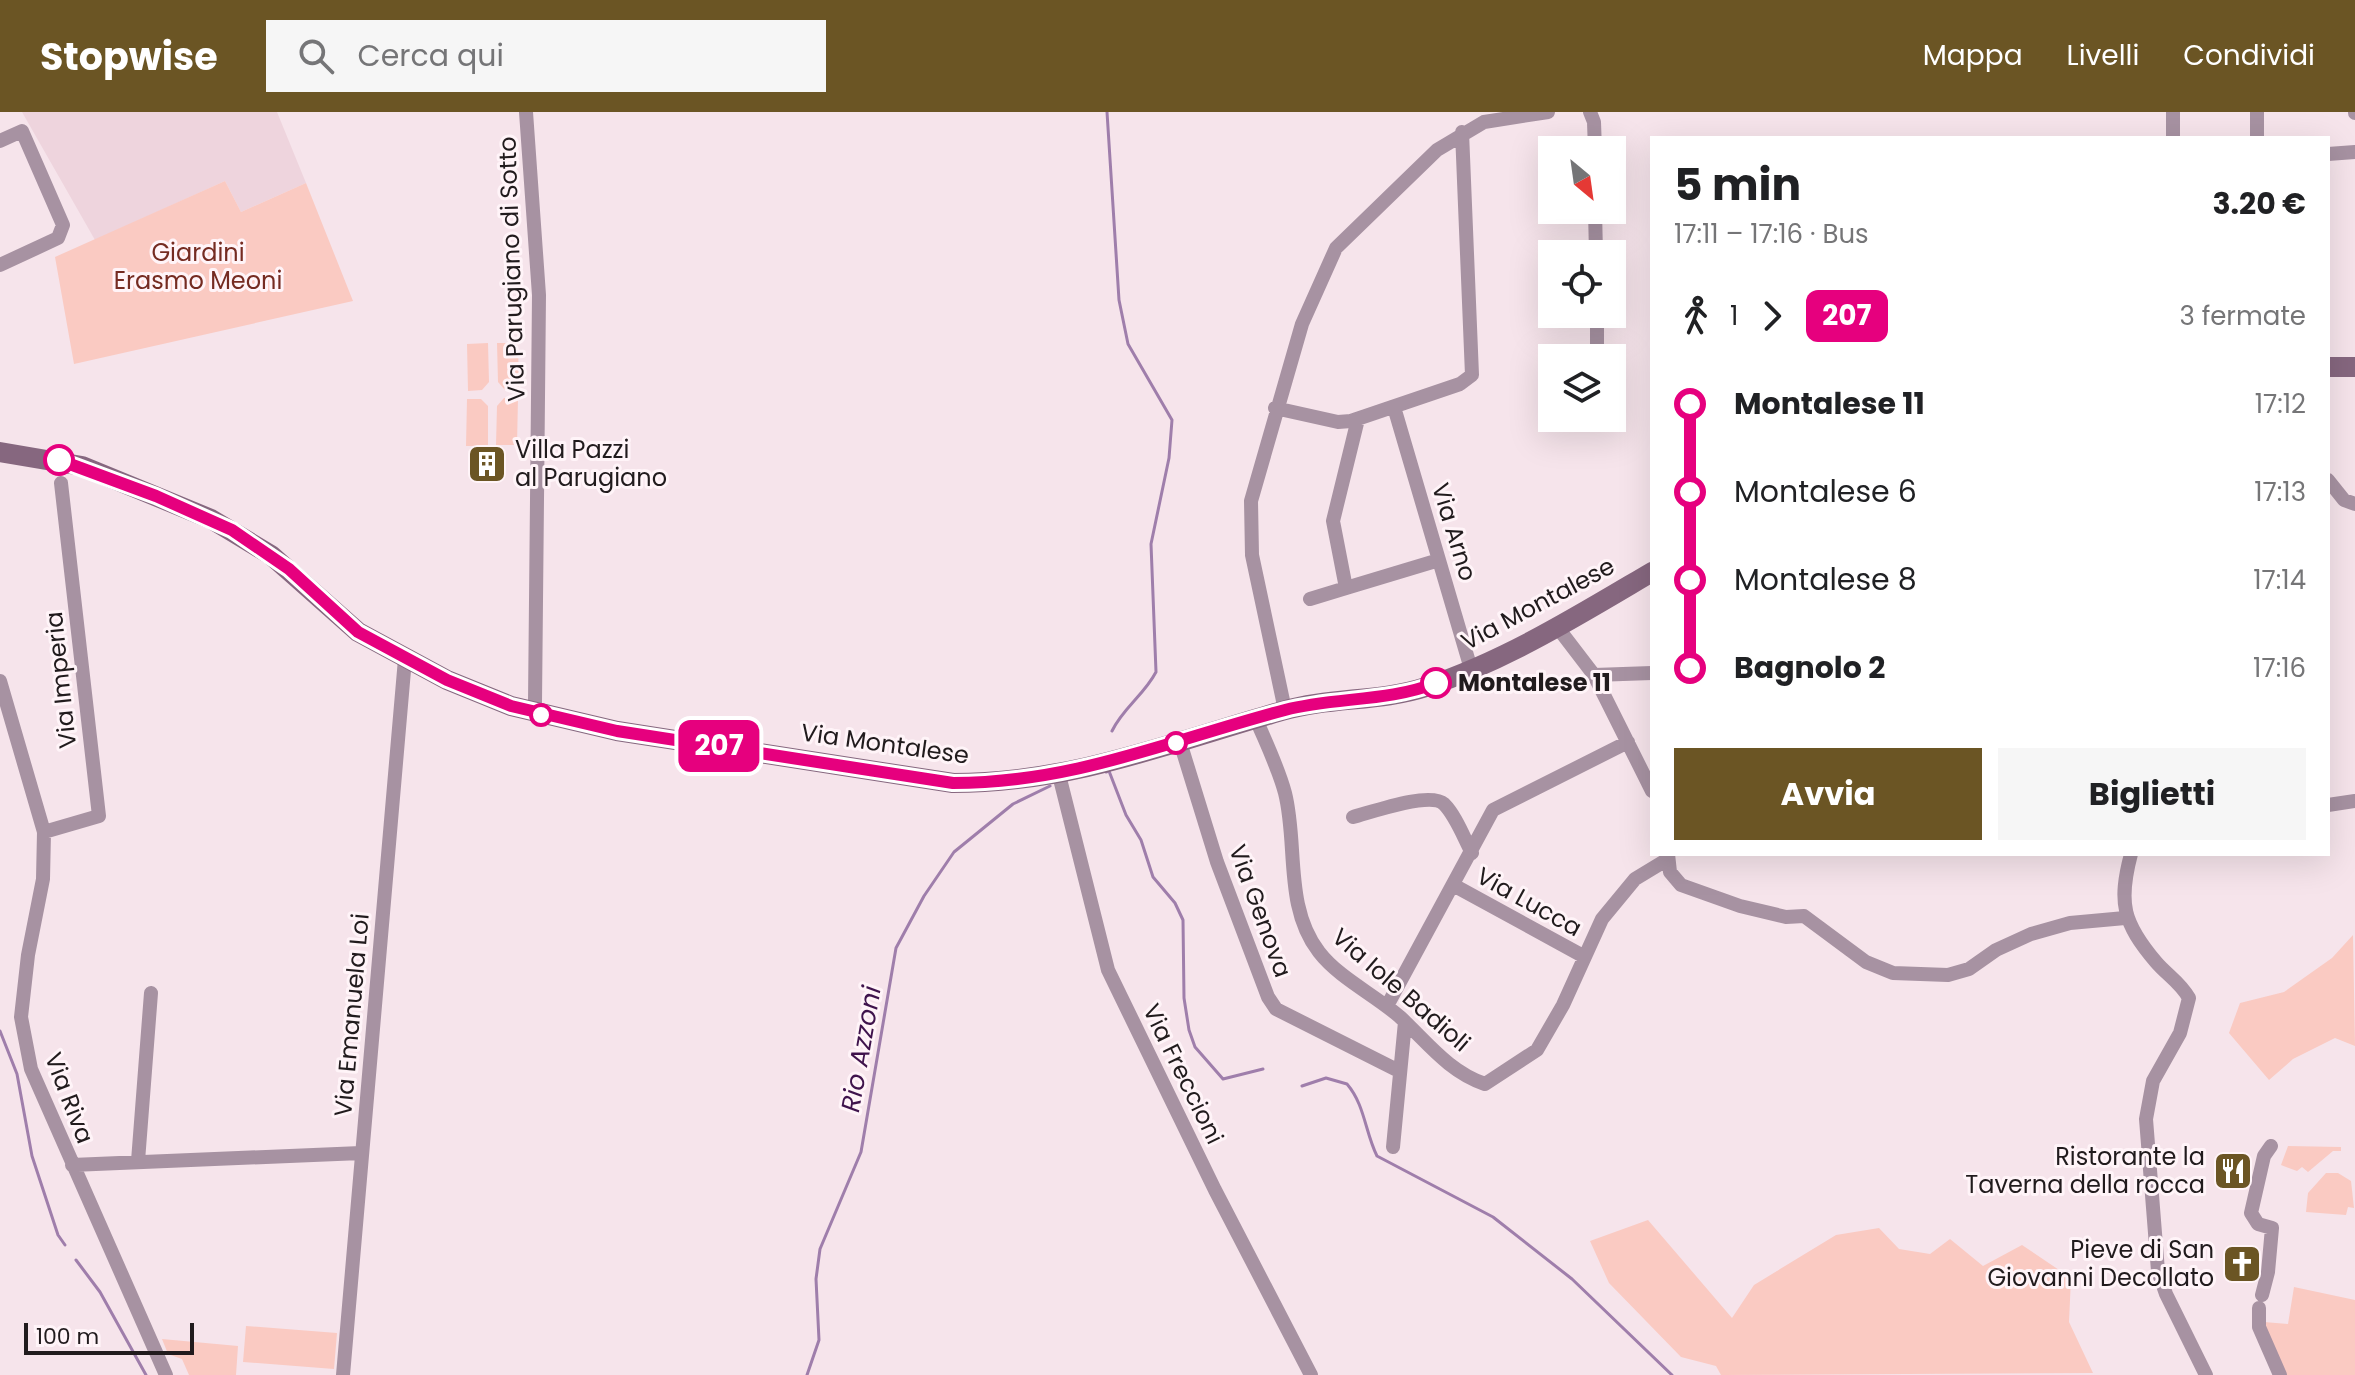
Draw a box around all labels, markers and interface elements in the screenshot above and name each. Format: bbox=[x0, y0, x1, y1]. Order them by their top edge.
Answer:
search box bbox=[266, 20, 826, 92]
text: Stopwise bbox=[40, 30, 218, 83]
icon: search bbox=[294, 34, 338, 78]
text: Cerca qui bbox=[358, 34, 504, 77]
text: Mappa bbox=[1923, 36, 2023, 75]
text: Livelli bbox=[2067, 36, 2139, 75]
text: Condividi bbox=[2183, 36, 2315, 75]
street label: Via Parugiano di Sotto bbox=[490, 136, 533, 402]
north arrow bbox=[1538, 136, 1626, 224]
map controls bbox=[1538, 136, 1626, 432]
text: 5 min bbox=[1674, 154, 1801, 215]
text: 3.20 € bbox=[2212, 182, 2306, 225]
text: 17:11 – 17:16 · Bus bbox=[1674, 216, 1869, 252]
park label: Giardini Erasmo Meoni bbox=[114, 236, 282, 297]
button: locate bbox=[1538, 240, 1626, 328]
icon: walk bbox=[1674, 294, 1718, 338]
icon: forward bbox=[1750, 294, 1794, 338]
text: 207 bbox=[1822, 296, 1872, 335]
text: 1 bbox=[1730, 298, 1738, 334]
text: 3 fermate bbox=[2179, 298, 2306, 334]
button: layers bbox=[1538, 344, 1626, 432]
text: Montalese 11 bbox=[1734, 382, 1925, 425]
text: 17:12 bbox=[2255, 386, 2306, 422]
place label: Villa Pazzi al Parugiano bbox=[515, 433, 667, 494]
building icon: Villa Pazzi al Parugiano bbox=[466, 443, 508, 485]
unlabelled marker bbox=[44, 445, 74, 475]
text: Montalese 6 bbox=[1734, 470, 1917, 513]
text: 17:13 bbox=[2254, 474, 2306, 510]
street label: Via Arno bbox=[1424, 479, 1485, 585]
street label: Via Montalese bbox=[1455, 549, 1620, 658]
text: Montalese 8 bbox=[1734, 558, 1917, 601]
text: 17:14 bbox=[2253, 562, 2306, 598]
street label: Via Imperia bbox=[37, 610, 84, 750]
text: Bagnolo 2 bbox=[1734, 646, 1885, 689]
text: 17:16 bbox=[2253, 650, 2306, 686]
place label: Montalese 11 bbox=[1458, 666, 1611, 699]
marker: Montalese 11 bbox=[1421, 668, 1451, 698]
unlabelled marker bbox=[530, 704, 552, 726]
street label: Via Montalese bbox=[799, 715, 971, 772]
line badge: 207 bbox=[673, 720, 765, 772]
text: 207 bbox=[694, 726, 744, 765]
unlabelled marker bbox=[1165, 732, 1187, 754]
button: Avvia bbox=[1674, 748, 1982, 840]
button: Biglietti bbox=[1998, 748, 2306, 840]
street label: Via Genova bbox=[1221, 840, 1300, 982]
street label: Via Lucca bbox=[1471, 859, 1588, 944]
street label: Via Emanuela Loi bbox=[326, 912, 377, 1118]
street label: Via Iole Badioli bbox=[1325, 920, 1478, 1059]
water label: Rio Azzoni bbox=[832, 983, 890, 1115]
street label: Via Freccioni bbox=[1135, 998, 1232, 1149]
street label: Via Riva bbox=[37, 1048, 102, 1148]
place label: Ristorante la Taverna della rocca bbox=[1965, 1140, 2205, 1201]
restaurant icon: Ristorante la Taverna della rocca bbox=[2212, 1150, 2254, 1192]
place label: Pieve di San Giovanni Decollato bbox=[1987, 1233, 2214, 1294]
church icon: Pieve di San Giovanni Decollato bbox=[2221, 1243, 2263, 1285]
scale bar bbox=[24, 1319, 194, 1355]
text: 100 m bbox=[36, 1321, 99, 1352]

